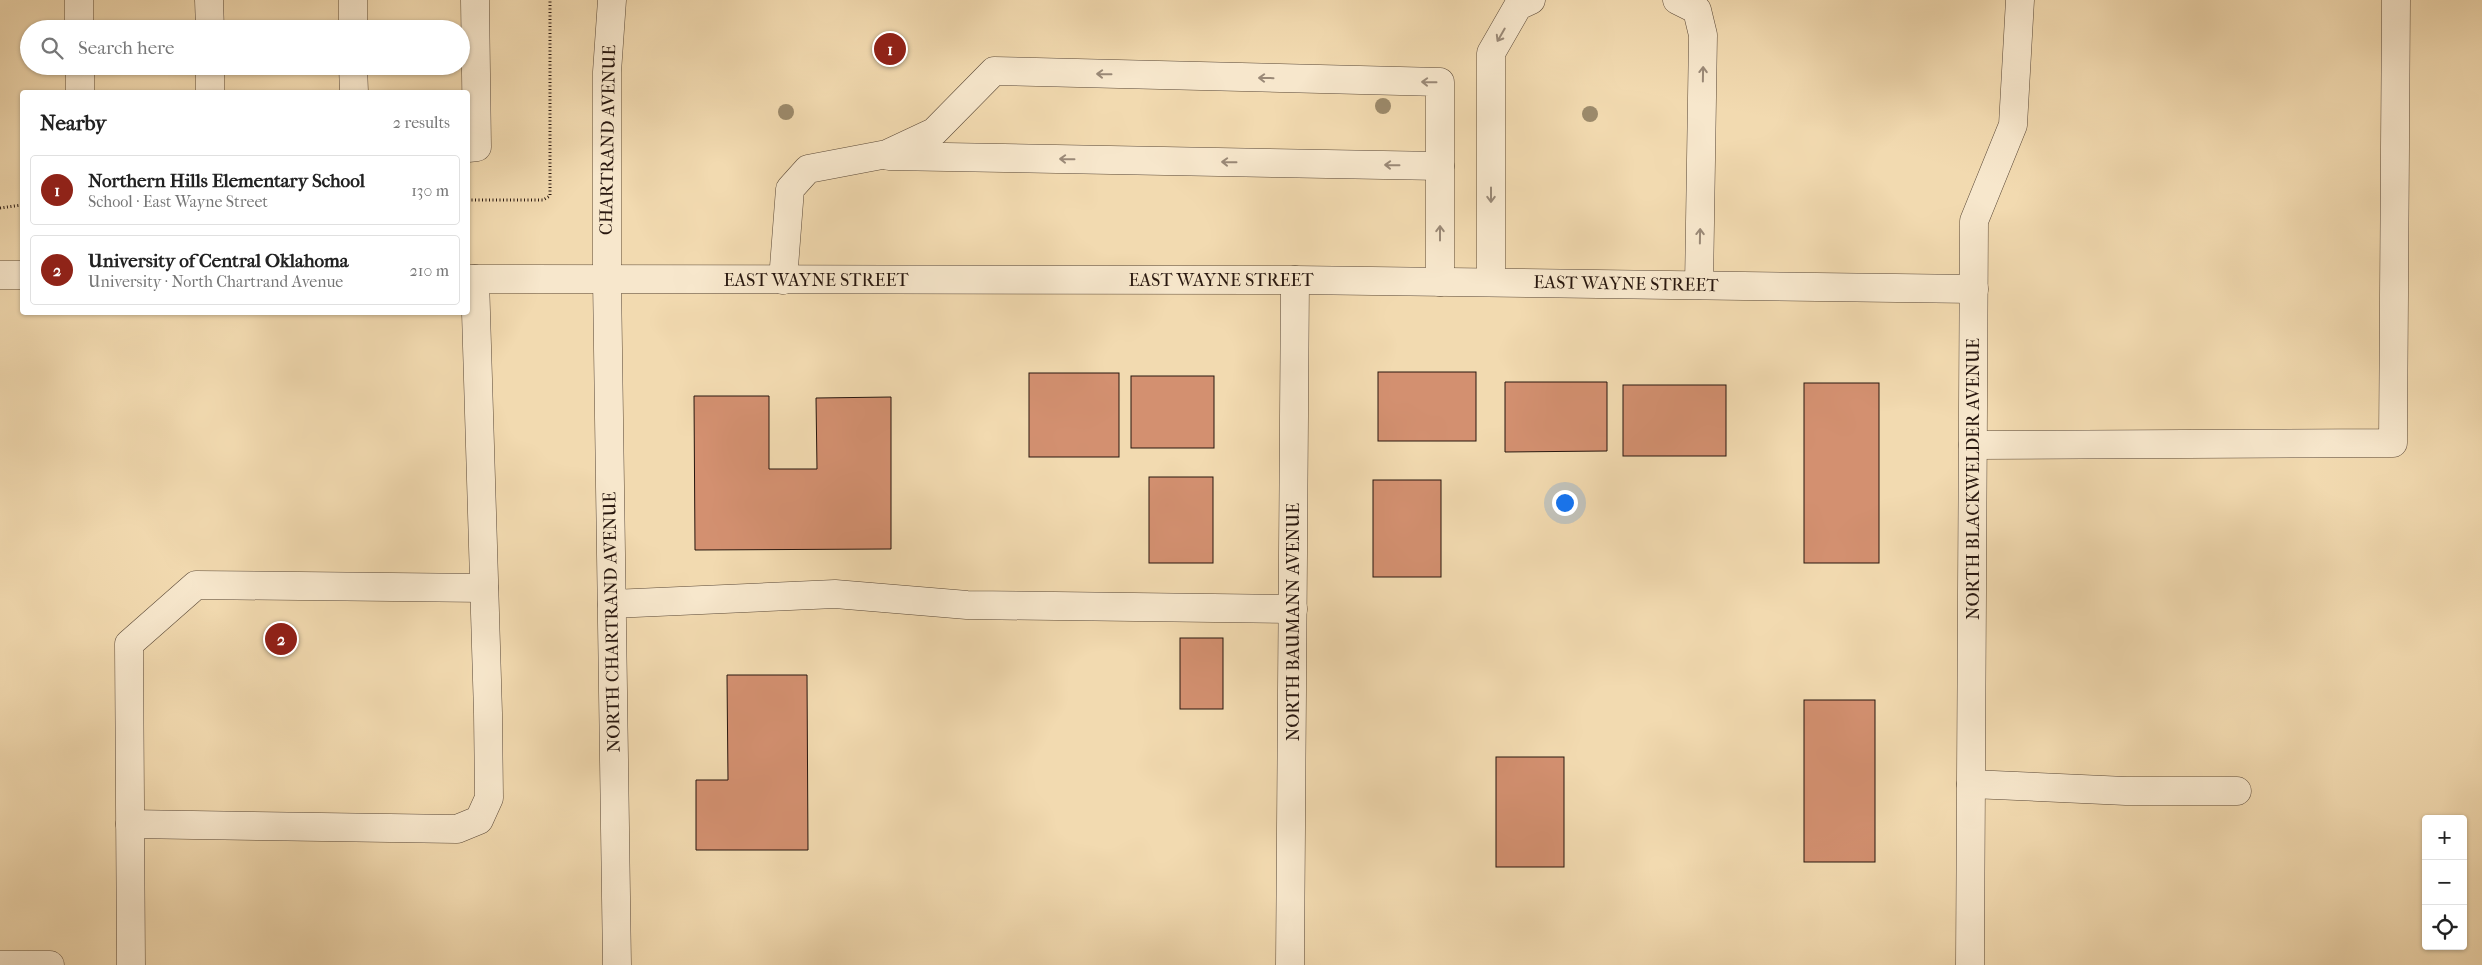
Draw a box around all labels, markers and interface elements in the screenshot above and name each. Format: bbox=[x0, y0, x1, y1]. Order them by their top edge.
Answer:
search box bbox=[20, 20, 470, 75]
one-way arrow bbox=[1496, 28, 1506, 43]
pin: 1 bbox=[874, 30, 906, 68]
icon: search bbox=[38, 34, 66, 62]
text: Search here bbox=[78, 37, 174, 59]
street label: CHARTRAND AVENUE bbox=[596, 45, 620, 235]
one-way arrow bbox=[1698, 66, 1707, 82]
one-way arrow bbox=[1096, 69, 1112, 79]
one-way arrow bbox=[1259, 73, 1275, 83]
one-way arrow bbox=[1421, 77, 1437, 86]
text: Nearby bbox=[40, 111, 106, 135]
text: 2 results bbox=[393, 113, 450, 132]
one-way arrow bbox=[1059, 154, 1075, 164]
one-way arrow bbox=[1221, 157, 1238, 167]
one-way arrow bbox=[1384, 160, 1400, 170]
text: Northern Hills Elementary School bbox=[88, 170, 365, 192]
text: 1 bbox=[54, 181, 60, 200]
text: 130 m bbox=[411, 181, 449, 200]
one-way arrow bbox=[1486, 186, 1496, 203]
text: School · East Wayne Street bbox=[88, 192, 268, 211]
one-way arrow bbox=[1435, 225, 1445, 242]
one-way arrow bbox=[1695, 229, 1705, 245]
text: University of Central Oklahoma bbox=[88, 250, 349, 272]
text: 2 bbox=[53, 261, 61, 280]
text: 210 m bbox=[410, 261, 449, 280]
street label: EAST WAYNE STREET bbox=[723, 270, 909, 291]
street label: EAST WAYNE STREET bbox=[1128, 270, 1314, 291]
text: University · North Chartrand Avenue bbox=[88, 272, 343, 291]
street label: EAST WAYNE STREET bbox=[1533, 272, 1720, 296]
street label: NORTH BLACKWELDER AVENUE bbox=[1963, 338, 1984, 620]
your location bbox=[1552, 490, 1578, 516]
street label: NORTH CHARTRAND AVENUE bbox=[599, 491, 625, 753]
street label: NORTH BAUMANN AVENUE bbox=[1283, 503, 1304, 741]
pin: 2 bbox=[265, 620, 297, 658]
map controls bbox=[2422, 815, 2467, 950]
button: + bbox=[2422, 815, 2467, 860]
button: − bbox=[2422, 860, 2467, 905]
button: locate bbox=[2422, 905, 2467, 950]

